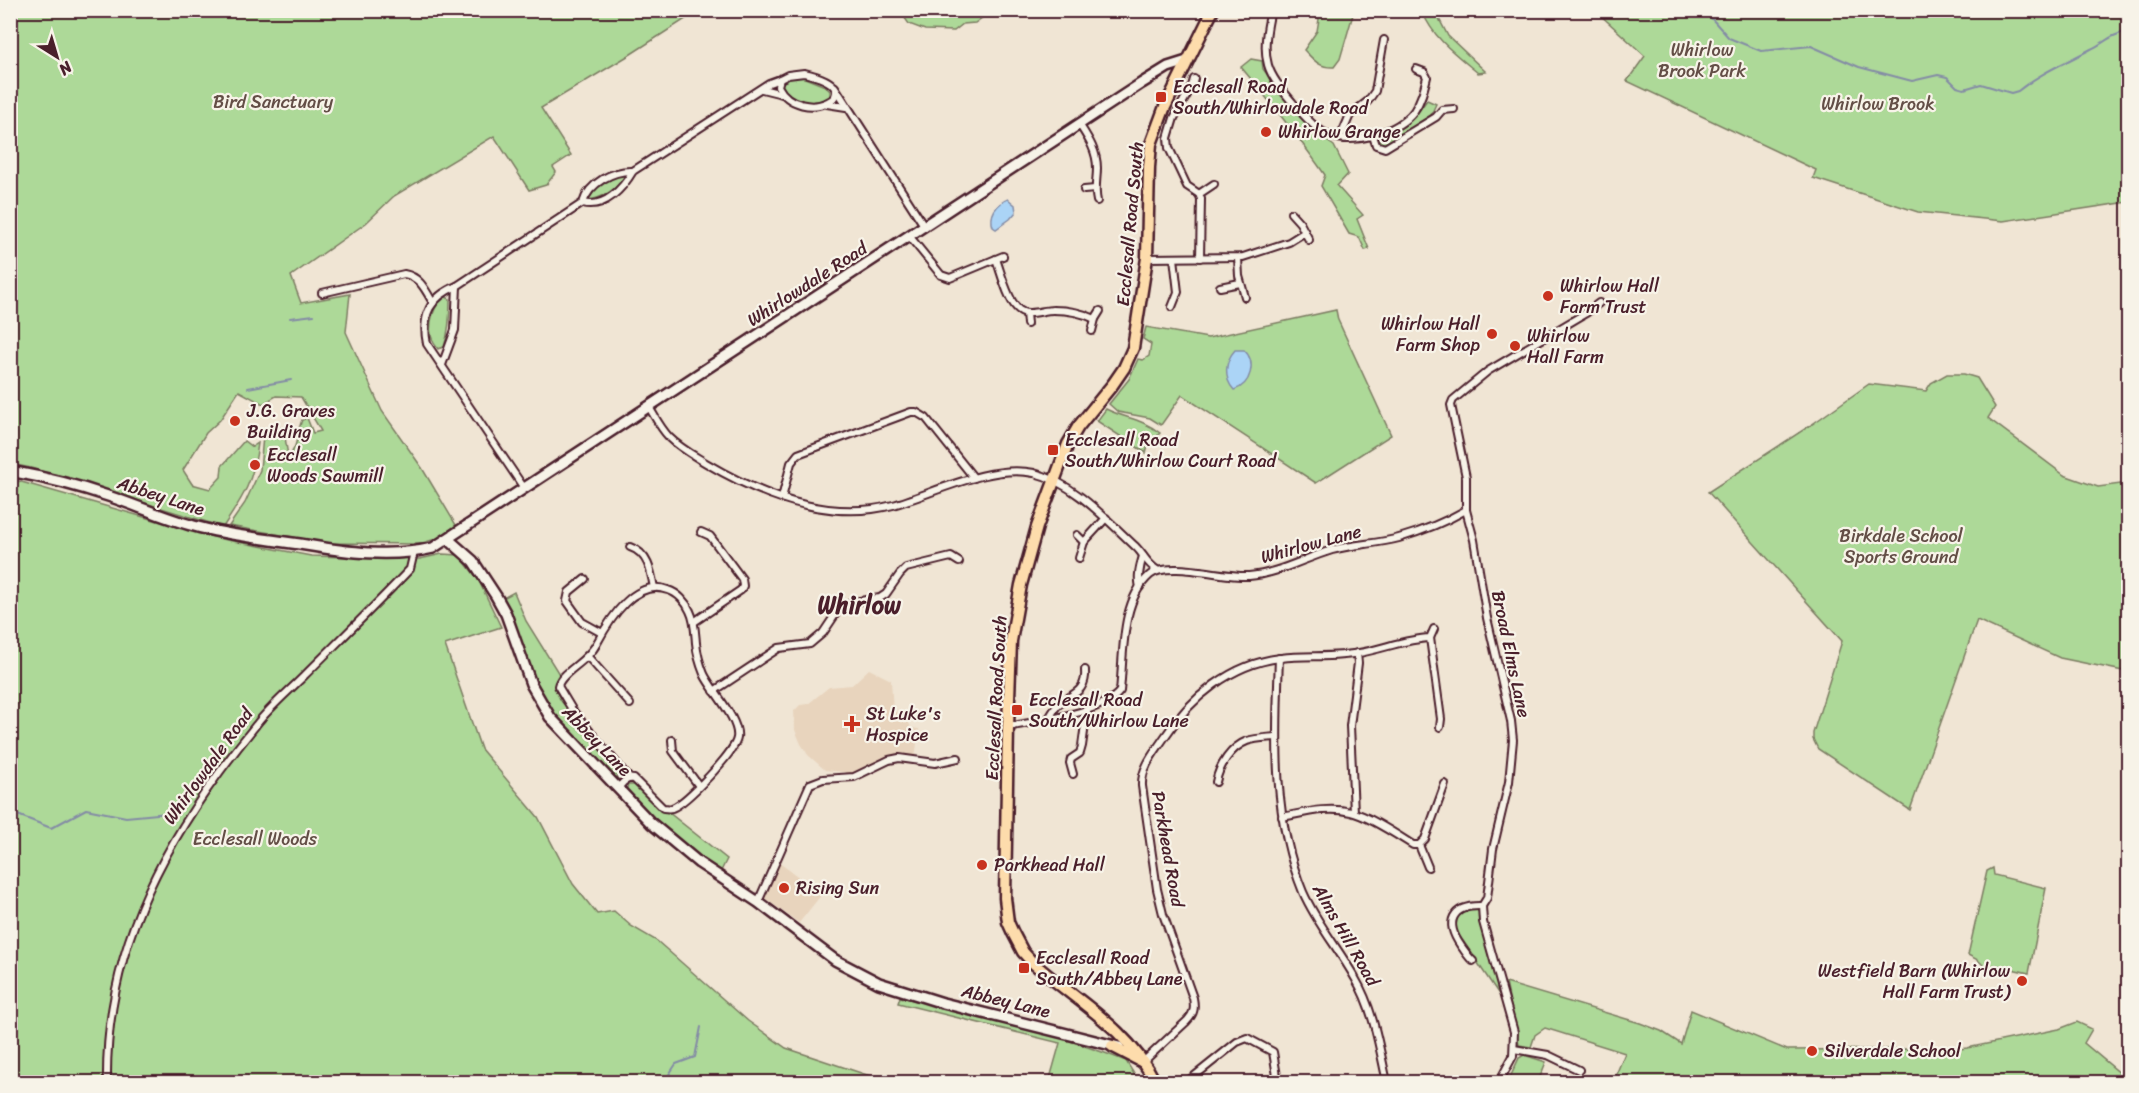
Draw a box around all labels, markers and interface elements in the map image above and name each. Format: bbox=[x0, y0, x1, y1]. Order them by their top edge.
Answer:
north arrow bbox=[27, 27, 87, 87]
park label: Whirlow Brook Park bbox=[1658, 34, 1746, 87]
text: N bbox=[52, 53, 80, 84]
place label: Ecclesall Road South/Whirlowdale Road bbox=[1173, 71, 1369, 124]
park label: Bird Sanctuary bbox=[213, 86, 334, 118]
park label: Whirlow Brook bbox=[1821, 88, 1935, 120]
marker: Ecclesall Road South/Whirlowdale Road bbox=[1154, 90, 1168, 104]
place label: Whirlow Grange bbox=[1278, 116, 1401, 148]
marker: Whirlow Grange bbox=[1259, 125, 1273, 139]
street label: Ecclesall Road South bbox=[1107, 140, 1153, 308]
street label: Whirlowdale Road bbox=[740, 232, 875, 335]
place label: Whirlow Hall Farm Trust bbox=[1560, 270, 1660, 323]
marker: Whirlow Hall Farm Trust bbox=[1541, 289, 1555, 303]
place label: Whirlow Hall Farm Shop bbox=[1381, 308, 1481, 361]
place label: Whirlow Hall Farm bbox=[1527, 320, 1604, 373]
marker: Whirlow Hall Farm Shop bbox=[1485, 327, 1499, 341]
marker: Whirlow Hall Farm bbox=[1508, 339, 1522, 353]
place label: J.G. Graves Building bbox=[246, 395, 335, 448]
marker: J.G. Graves Building bbox=[228, 414, 242, 428]
place label: Ecclesall Road South/Whirlow Court Road bbox=[1065, 424, 1278, 477]
place label: Ecclesall Woods Sawmill bbox=[267, 439, 384, 492]
marker: Ecclesall Road South/Whirlow Court Road bbox=[1046, 443, 1060, 457]
marker: Ecclesall Woods Sawmill bbox=[248, 458, 262, 472]
street label: Abbey Lane bbox=[112, 467, 209, 525]
street label: Whirlow Lane bbox=[1257, 515, 1365, 573]
park label: Birkdale School Sports Ground bbox=[1839, 520, 1964, 573]
district label: Whirlow bbox=[817, 584, 902, 626]
street label: Broad Elms Lane bbox=[1482, 587, 1540, 721]
street label: Ecclesall Road South bbox=[976, 615, 1016, 781]
place label: Ecclesall Road South/Whirlow Lane bbox=[1029, 684, 1189, 737]
street label: Abbey Lane bbox=[553, 697, 640, 785]
place label: St Luke's Hospice bbox=[866, 698, 941, 751]
street label: Whirlowdale Road bbox=[154, 699, 263, 831]
marker: Ecclesall Road South/Whirlow Lane bbox=[1010, 703, 1024, 717]
marker: St Luke's Hospice bbox=[843, 715, 861, 733]
street label: Parkhead Road bbox=[1142, 788, 1194, 911]
park label: Ecclesall Woods bbox=[193, 823, 318, 855]
place label: Parkhead Hall bbox=[994, 849, 1106, 881]
marker: Parkhead Hall bbox=[975, 858, 989, 872]
place label: Rising Sun bbox=[796, 872, 880, 904]
street label: Alms Hill Road bbox=[1303, 877, 1389, 994]
marker: Rising Sun bbox=[777, 881, 791, 895]
place label: Ecclesall Road South/Abbey Lane bbox=[1036, 942, 1183, 995]
place label: Westfield Barn (Whirlow Hall Farm Trust) bbox=[1818, 955, 2012, 1008]
marker: Ecclesall Road South/Abbey Lane bbox=[1017, 961, 1031, 975]
street label: Abbey Lane bbox=[957, 974, 1054, 1028]
marker: Westfield Barn (Whirlow Hall Farm Trust) bbox=[2015, 974, 2029, 988]
place label: Silverdale School bbox=[1824, 1035, 1962, 1067]
marker: Silverdale School bbox=[1805, 1044, 1819, 1058]

